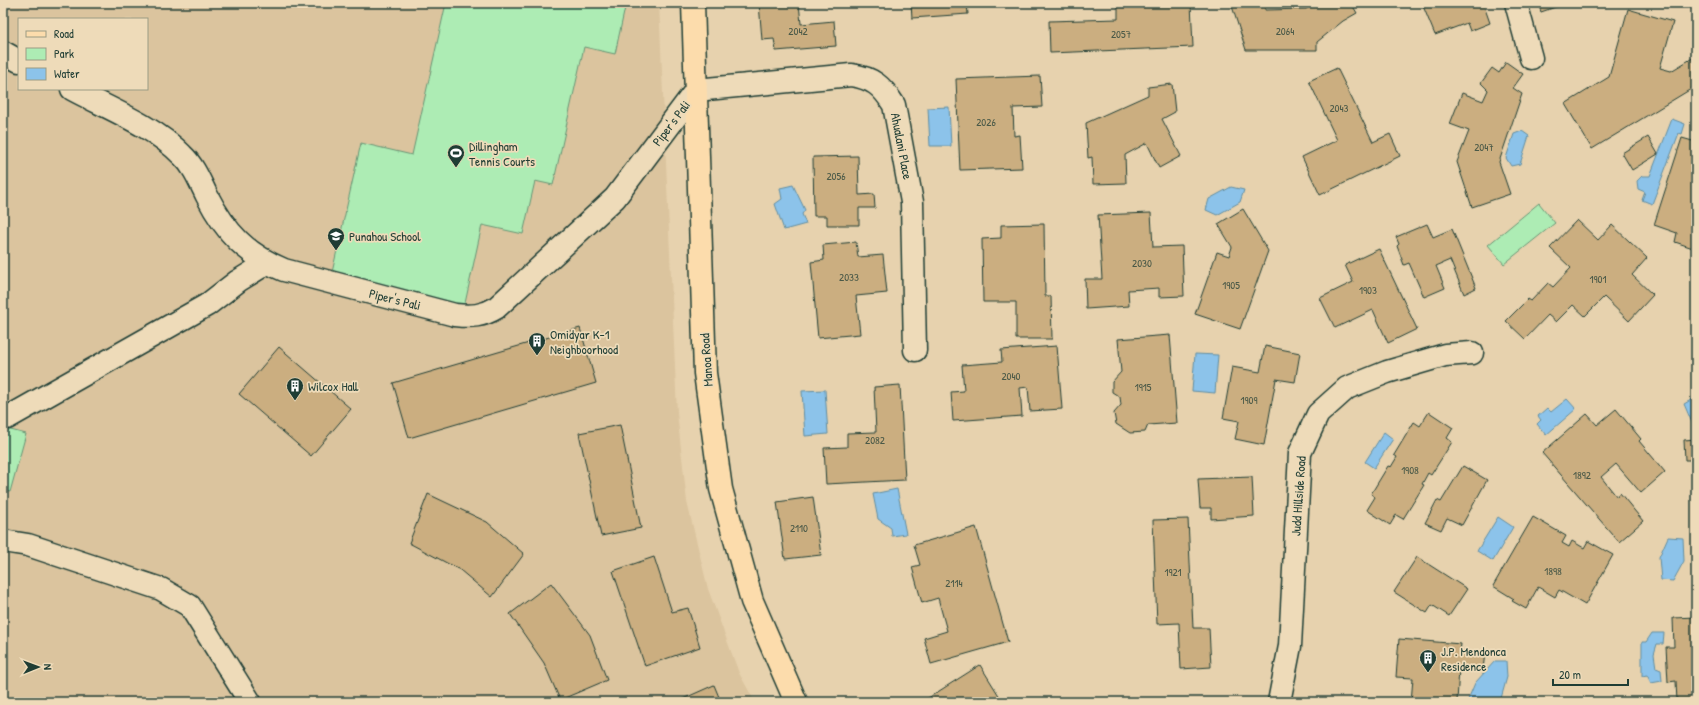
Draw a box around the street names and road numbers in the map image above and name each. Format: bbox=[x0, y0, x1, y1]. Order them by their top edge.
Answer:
street label: Piper's Pali bbox=[648, 97, 694, 149]
street label: Ahualani Place bbox=[887, 111, 917, 181]
street label: Piper's Pali bbox=[367, 284, 423, 314]
street label: Manoa Road bbox=[695, 333, 717, 387]
street label: Judd Hillside Road bbox=[1286, 455, 1310, 537]

